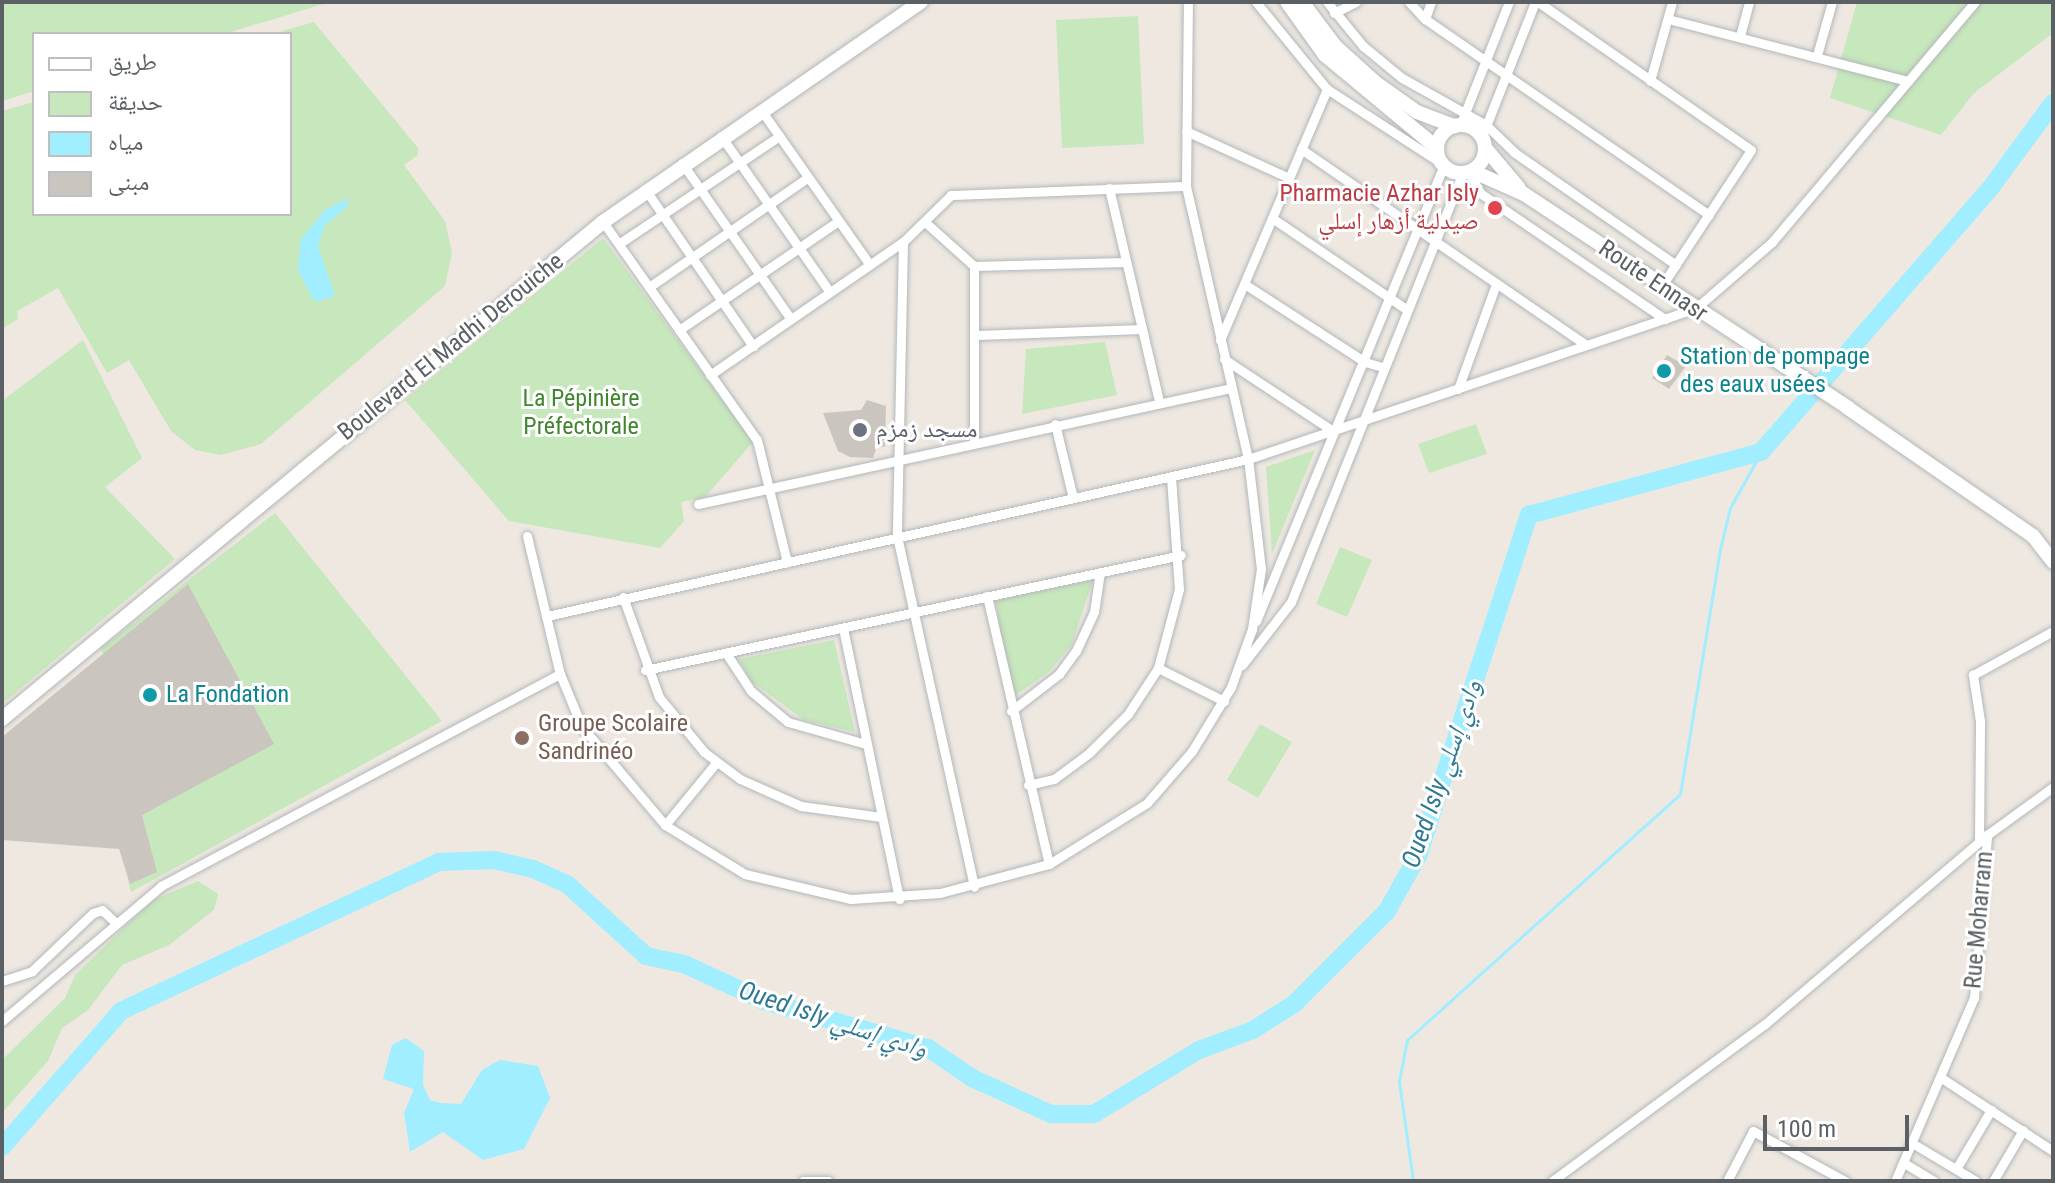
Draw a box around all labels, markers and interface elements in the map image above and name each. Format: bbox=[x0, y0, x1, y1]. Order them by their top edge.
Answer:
legend bbox=[32, 32, 292, 216]
text: طريق bbox=[108, 48, 157, 76]
text: حديقة bbox=[108, 88, 163, 116]
text: مياه bbox=[108, 128, 143, 156]
text: مبنى bbox=[108, 168, 149, 196]
place label: Pharmacie Azhar Isly صيدلية أزهار إسلي bbox=[1280, 180, 1479, 236]
marker: Pharmacie Azhar Isly صيدلية أزهار إسلي bbox=[1486, 199, 1504, 217]
street label: Route Ennasr bbox=[1593, 234, 1713, 328]
street label: Boulevard El Madhi Derouiche bbox=[333, 247, 569, 447]
place label: Station de pompage des eaux usées bbox=[1680, 343, 1870, 399]
marker: Station de pompage des eaux usées bbox=[1655, 362, 1673, 380]
park label: La Pépinière Préfectorale bbox=[523, 385, 639, 441]
place label: مسجد زمزم bbox=[876, 416, 977, 444]
marker: مسجد زمزم bbox=[851, 421, 869, 439]
water label: Oued Isly وادي إسلي bbox=[1395, 676, 1489, 872]
place label: La Fondation bbox=[166, 681, 289, 709]
marker: La Fondation bbox=[141, 686, 159, 704]
place label: Groupe Scolaire Sandrinéo bbox=[538, 710, 688, 766]
marker: Groupe Scolaire Sandrinéo bbox=[513, 729, 531, 747]
street label: Rue Moharram bbox=[1959, 850, 1999, 990]
water label: Oued Isly وادي إسلي bbox=[735, 975, 931, 1065]
scale bar bbox=[1767, 1099, 1913, 1149]
text: 100 m bbox=[1777, 1115, 1836, 1143]

